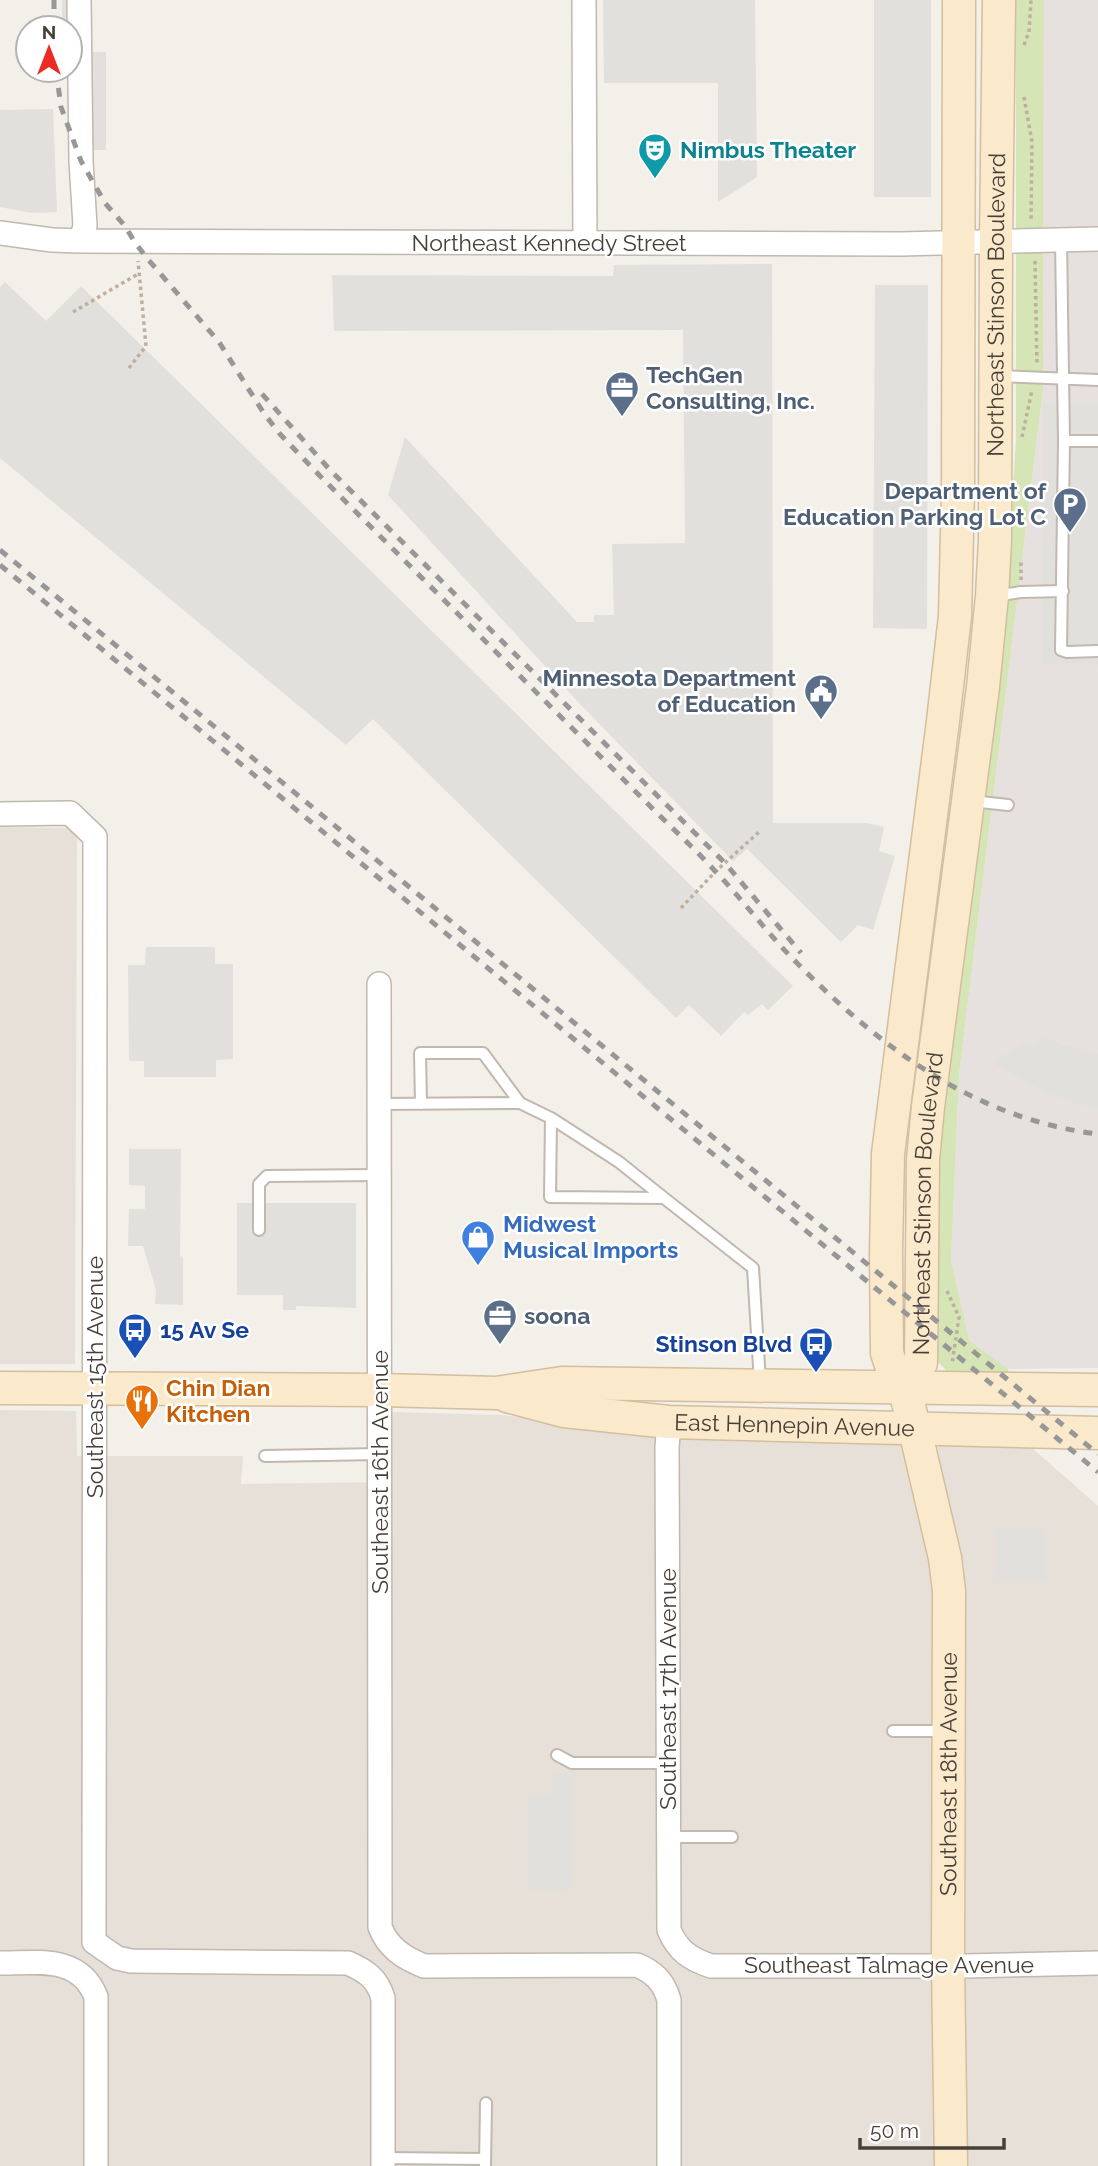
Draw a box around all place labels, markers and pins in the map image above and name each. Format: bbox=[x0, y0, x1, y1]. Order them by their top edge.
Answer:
theatre icon: Nimbus Theater bbox=[636, 131, 674, 180]
place label: Nimbus Theater bbox=[680, 136, 856, 163]
place label: TechGen Consulting, Inc. bbox=[646, 361, 815, 414]
office icon: TechGen Consulting, Inc. bbox=[603, 369, 641, 418]
place label: Department of Education Parking Lot C bbox=[783, 477, 1047, 530]
parking icon: Department of Education Parking Lot C bbox=[1051, 485, 1089, 534]
place label: Minnesota Department of Education bbox=[542, 664, 796, 717]
public building icon: Minnesota Department of Education bbox=[802, 672, 840, 721]
place label: Midwest Musical Imports bbox=[503, 1210, 678, 1263]
shop icon: Midwest Musical Imports bbox=[459, 1218, 497, 1267]
office icon: soona bbox=[481, 1297, 519, 1346]
place label: soona bbox=[524, 1302, 590, 1329]
bus stop icon: 15 Av Se bbox=[116, 1311, 154, 1360]
place label: 15 Av Se bbox=[160, 1316, 249, 1343]
bus stop icon: Stinson Blvd bbox=[797, 1325, 835, 1374]
place label: Stinson Blvd bbox=[655, 1330, 792, 1357]
place label: Chin Dian Kitchen bbox=[166, 1374, 270, 1427]
restaurant icon: Chin Dian Kitchen bbox=[123, 1382, 161, 1431]

